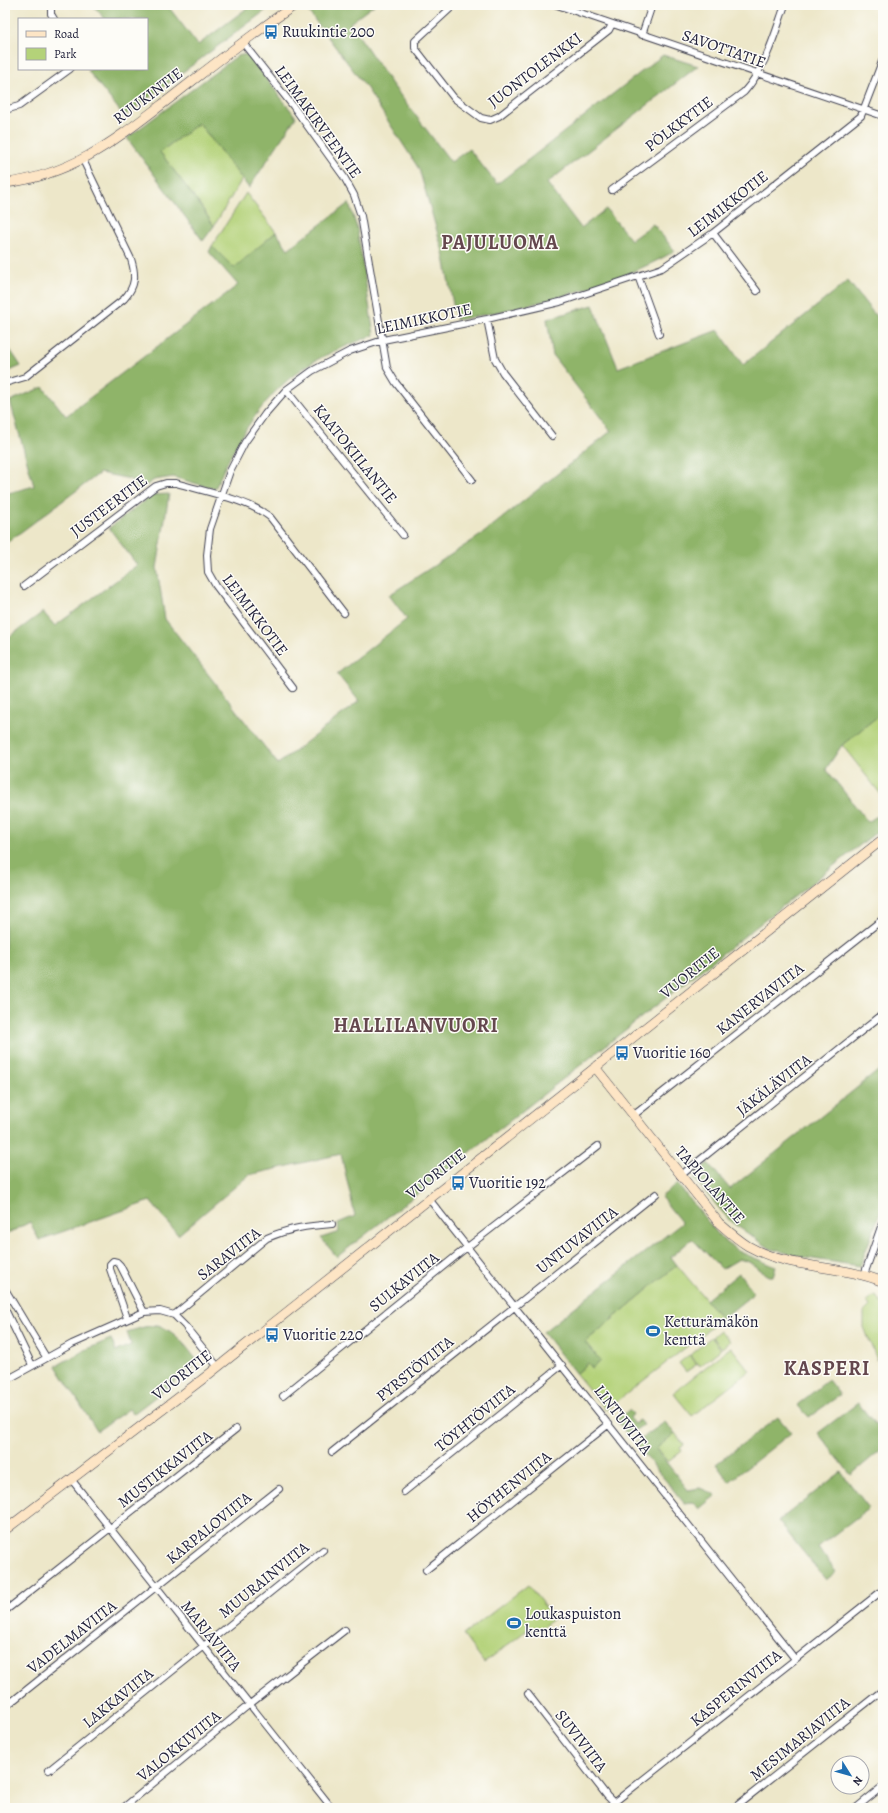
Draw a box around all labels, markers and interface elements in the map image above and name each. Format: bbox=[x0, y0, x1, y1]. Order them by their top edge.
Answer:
legend bbox=[18, 18, 148, 70]
place label: Ruukintie 200 bbox=[282, 21, 375, 43]
bus stop icon: Ruukintie 200 bbox=[263, 24, 279, 40]
street label: SAVOTTATIE bbox=[679, 24, 769, 74]
text: Road bbox=[54, 26, 80, 42]
street label: JUONTOLENKKI bbox=[483, 27, 587, 113]
text: Park bbox=[54, 46, 77, 62]
street label: LEIMAKIRVEENTIE bbox=[269, 61, 367, 183]
street label: RUUKINTIE bbox=[109, 62, 187, 130]
street label: PÖLKKYTIE bbox=[640, 91, 718, 157]
street label: LEIMIKKOTIE bbox=[683, 165, 773, 243]
district label: PAJULUOMA bbox=[441, 229, 559, 256]
street label: LEIMIKKOTIE bbox=[374, 298, 474, 340]
street label: KAATOKIILANTIE bbox=[308, 400, 402, 508]
street label: JUSTEERITIE bbox=[66, 470, 152, 542]
street label: LEIMIKKOTIE bbox=[217, 570, 293, 660]
street label: VUORITIE bbox=[655, 942, 724, 1004]
street label: KANERVAVIITA bbox=[712, 957, 809, 1040]
district label: HALLILANVUORI bbox=[333, 1012, 499, 1039]
place label: Vuoritie 160 bbox=[632, 1042, 711, 1064]
bus stop icon: Vuoritie 160 bbox=[614, 1045, 630, 1061]
street label: JÄKÄLÄVIITA bbox=[732, 1048, 817, 1121]
street label: TAPIOLANTIE bbox=[670, 1141, 750, 1229]
street label: VUORITIE bbox=[400, 1143, 471, 1205]
place label: Vuoritie 192 bbox=[468, 1172, 546, 1194]
bus stop icon: Vuoritie 192 bbox=[450, 1175, 466, 1191]
street label: UNTUVAVIITA bbox=[532, 1201, 623, 1279]
street label: SARAVIITA bbox=[193, 1222, 266, 1286]
street label: SULKAVIITA bbox=[364, 1247, 444, 1317]
place label: Ketturämäkön kenttä bbox=[664, 1311, 759, 1351]
sports icon: Ketturämäkön kenttä bbox=[645, 1323, 661, 1339]
place label: Vuoritie 220 bbox=[282, 1324, 363, 1346]
bus stop icon: Vuoritie 220 bbox=[264, 1327, 280, 1343]
street label: PYRSTÖVIITA bbox=[372, 1331, 459, 1407]
street label: VUORITIE bbox=[146, 1344, 217, 1406]
district label: KASPERI bbox=[784, 1355, 870, 1382]
street label: TÖYHTÖVIITA bbox=[430, 1378, 520, 1457]
street label: LINTUVIITA bbox=[589, 1381, 658, 1460]
street label: MUSTIKKAVIITA bbox=[113, 1425, 217, 1513]
street label: HÖYHENVIITA bbox=[462, 1446, 557, 1528]
street label: KARPALOVIITA bbox=[162, 1486, 257, 1569]
street label: MUURAINVIITA bbox=[214, 1536, 314, 1623]
street label: VADELMAVIITA bbox=[22, 1595, 122, 1680]
street label: MARJAVIITA bbox=[176, 1596, 247, 1676]
place label: Loukaspuiston kenttä bbox=[525, 1603, 622, 1643]
sports icon: Loukaspuiston kenttä bbox=[506, 1615, 522, 1631]
street label: KASPERINVIITA bbox=[686, 1644, 787, 1732]
street label: LAKKAVIITA bbox=[78, 1662, 158, 1733]
street label: MESIMARJAVIITA bbox=[746, 1692, 855, 1786]
street label: VALOKKIVIITA bbox=[132, 1705, 226, 1787]
street label: SUVIVIITA bbox=[550, 1705, 613, 1777]
north arrow bbox=[830, 1755, 870, 1795]
text: N bbox=[849, 1773, 866, 1788]

